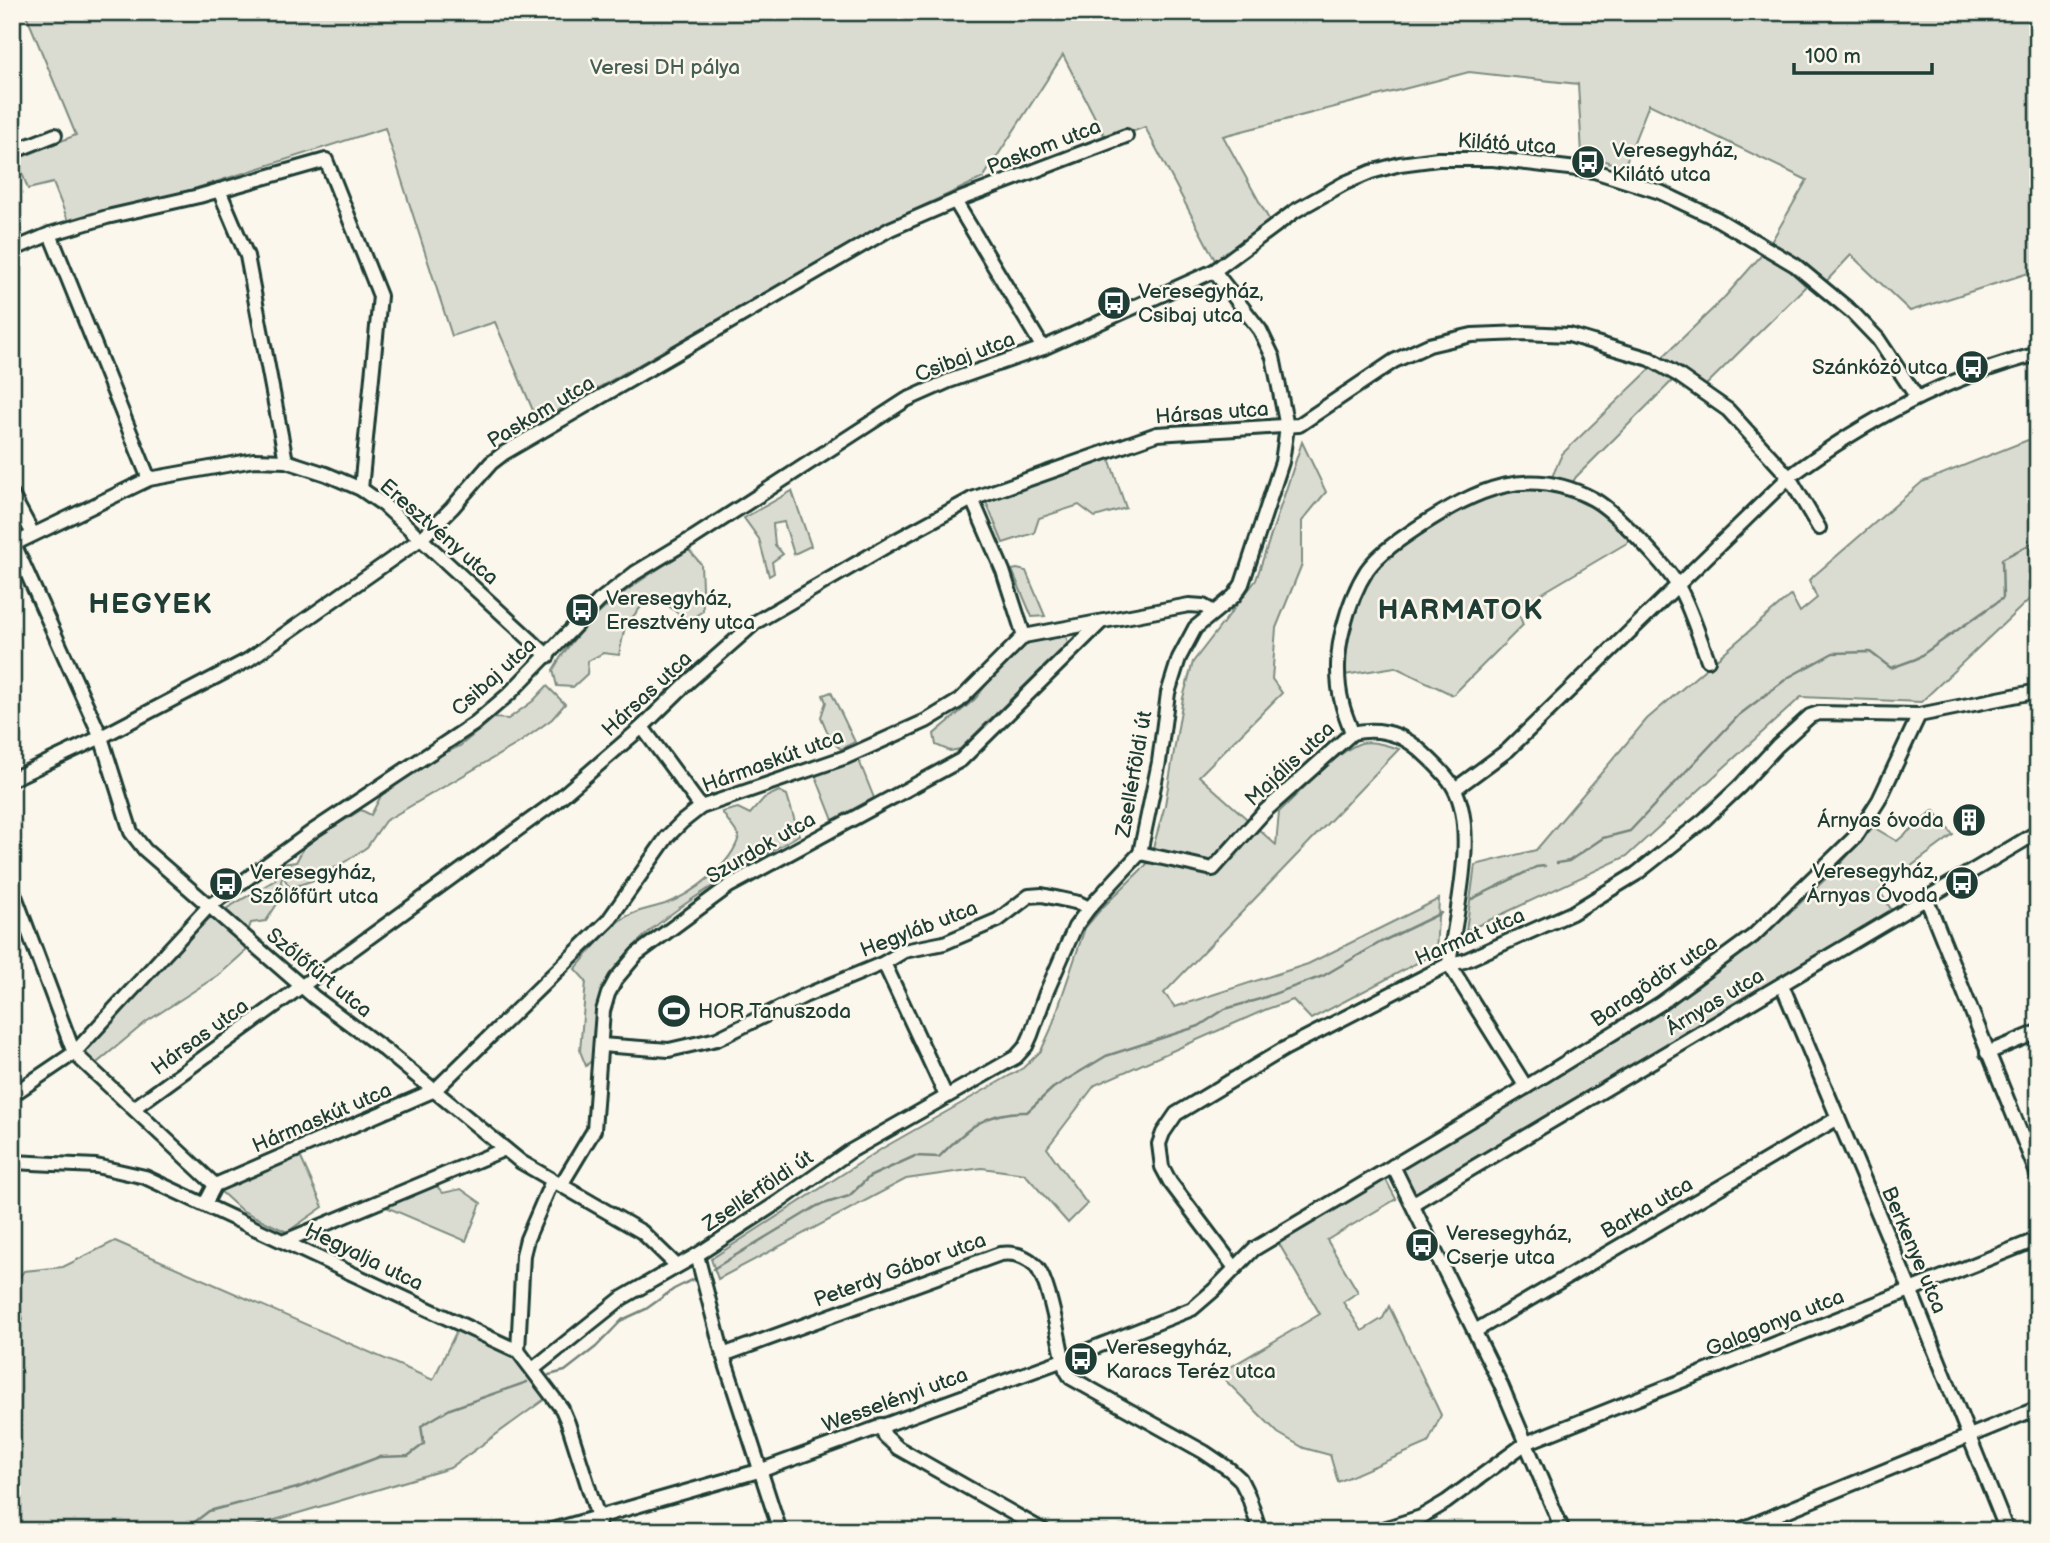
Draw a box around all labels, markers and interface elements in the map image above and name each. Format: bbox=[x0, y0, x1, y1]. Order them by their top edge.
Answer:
scale bar bbox=[1794, 32, 1933, 76]
text: 100 m bbox=[1805, 44, 1861, 69]
park label: Veresi DH pálya bbox=[590, 55, 740, 80]
street label: Paskom utca bbox=[983, 114, 1105, 180]
street label: Kilátó utca bbox=[1457, 128, 1557, 160]
place label: Veresegyház, Kilátó utca bbox=[1612, 138, 1738, 187]
bus stop icon: Veresegyház, Kilátó utca bbox=[1569, 143, 1607, 181]
place label: Veresegyház, Csibaj utca bbox=[1138, 279, 1264, 328]
bus stop icon: Veresegyház, Csibaj utca bbox=[1095, 284, 1133, 322]
street label: Csibaj utca bbox=[911, 326, 1019, 388]
bus stop icon: Szánkózó utca bbox=[1953, 348, 1991, 386]
place label: Szánkózó utca bbox=[1812, 355, 1948, 380]
street label: Paskom utca bbox=[483, 370, 599, 454]
street label: Hársas utca bbox=[1154, 397, 1270, 429]
street label: Eresztvény utca bbox=[375, 474, 503, 590]
place label: Veresegyház, Eresztvény utca bbox=[606, 586, 755, 635]
district label: HEGYEK bbox=[88, 588, 214, 621]
bus stop icon: Veresegyház, Eresztvény utca bbox=[563, 591, 601, 629]
district label: HARMATOK bbox=[1378, 594, 1544, 627]
street label: Csibaj utca bbox=[447, 633, 541, 721]
street label: Hársas utca bbox=[597, 646, 697, 742]
street label: Zsellérföldi út bbox=[1110, 708, 1158, 840]
street label: Majális utca bbox=[1240, 716, 1340, 812]
street label: Hármaskút utca bbox=[699, 724, 847, 798]
building icon: Árnyas óvoda bbox=[1950, 801, 1988, 839]
street label: Szurdok utca bbox=[702, 807, 820, 889]
place label: Árnyas óvoda bbox=[1817, 808, 1944, 833]
place label: Veresegyház, Árnyas Óvoda bbox=[1807, 859, 1938, 908]
place label: Veresegyház, Szőlőfürt utca bbox=[250, 860, 379, 909]
bus stop icon: Veresegyház, Árnyas Óvoda bbox=[1943, 864, 1981, 902]
bus stop icon: Veresegyház, Szőlőfürt utca bbox=[207, 865, 245, 903]
street label: Hegyláb utca bbox=[857, 895, 981, 963]
street label: Harmat utca bbox=[1411, 903, 1529, 971]
street label: Szőlőfürt utca bbox=[261, 923, 377, 1023]
street label: Baragödör utca bbox=[1586, 930, 1722, 1032]
street label: Árnyas utca bbox=[1661, 963, 1769, 1041]
sports icon: HOR Tanuszoda bbox=[655, 992, 693, 1030]
street label: Hársas utca bbox=[147, 993, 253, 1081]
place label: HOR Tanuszoda bbox=[698, 999, 851, 1024]
street label: Hármaskút utca bbox=[249, 1077, 395, 1159]
street label: Zsellérföldi út bbox=[697, 1145, 818, 1238]
street label: Barka utca bbox=[1597, 1172, 1697, 1244]
street label: Berkenye utca bbox=[1876, 1183, 1952, 1317]
street label: Hegyalja utca bbox=[301, 1218, 427, 1296]
place label: Veresegyház, Cserje utca bbox=[1446, 1221, 1572, 1270]
bus stop icon: Veresegyház, Cserje utca bbox=[1403, 1226, 1441, 1264]
street label: Peterdy Gábor utca bbox=[811, 1227, 989, 1313]
street label: Galagonya utca bbox=[1702, 1284, 1848, 1362]
place label: Veresegyház, Karacs Teréz utca bbox=[1106, 1335, 1276, 1384]
bus stop icon: Veresegyház, Karacs Teréz utca bbox=[1062, 1340, 1100, 1378]
street label: Wesselényi utca bbox=[819, 1362, 971, 1438]

